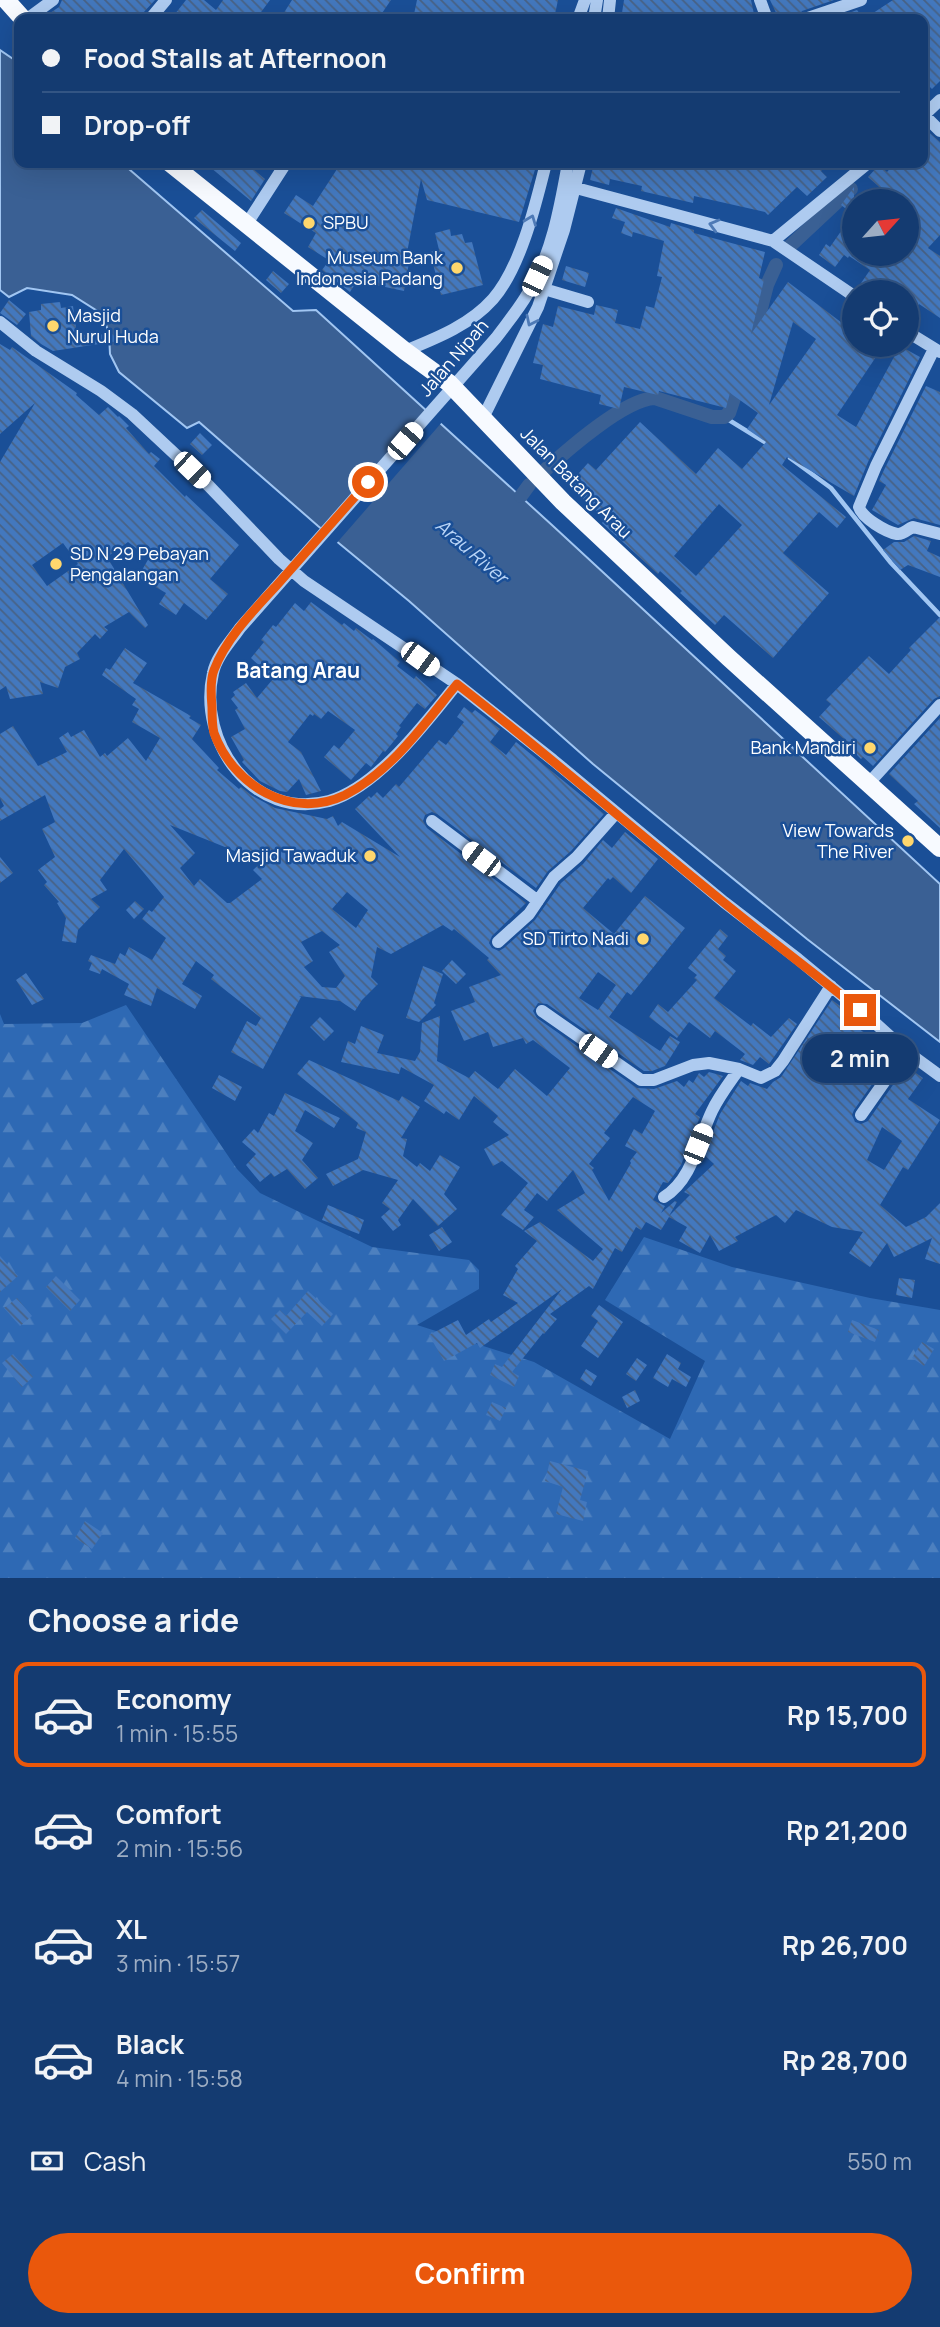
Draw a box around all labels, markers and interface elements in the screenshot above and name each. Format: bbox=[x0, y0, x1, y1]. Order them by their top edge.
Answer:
text: Food Stalls at Afternoon bbox=[84, 40, 387, 76]
text: Drop-off bbox=[84, 107, 190, 143]
north arrow bbox=[842, 189, 919, 266]
map controls bbox=[842, 189, 919, 357]
place label: SPBU bbox=[323, 210, 369, 234]
marker: SPBU bbox=[301, 215, 317, 231]
one-way arrow bbox=[522, 215, 536, 227]
one-way arrow bbox=[708, 219, 720, 234]
place label: Museum Bank Indonesia Padang bbox=[296, 245, 444, 290]
car bbox=[519, 253, 556, 299]
marker: Museum Bank Indonesia Padang bbox=[449, 260, 465, 276]
button: locate bbox=[842, 280, 919, 357]
place label: Masjid Nurul Huda bbox=[67, 303, 159, 348]
street label: Jalan Nipah bbox=[413, 314, 493, 401]
one-way arrow bbox=[525, 314, 539, 326]
marker: Masjid Nurul Huda bbox=[45, 318, 61, 334]
car bbox=[384, 418, 427, 464]
street label: Jalan Batang Arau bbox=[516, 421, 638, 543]
car bbox=[170, 448, 215, 492]
route start bbox=[352, 466, 384, 498]
water label: Arau River bbox=[430, 512, 515, 591]
place label: SD N 29 Pebayan Pengalangan bbox=[70, 541, 209, 586]
marker: SD N 29 Pebayan Pengalangan bbox=[48, 556, 64, 572]
car bbox=[397, 638, 444, 680]
district label: Batang Arau bbox=[236, 656, 360, 684]
place label: Bank Mandiri bbox=[750, 735, 856, 759]
marker: Bank Mandiri bbox=[862, 740, 878, 756]
place label: View Towards The River bbox=[782, 818, 895, 863]
marker: View Towards The River bbox=[900, 833, 916, 849]
car bbox=[458, 838, 505, 880]
place label: Masjid Tawaduk bbox=[226, 843, 357, 867]
marker: Masjid Tawaduk bbox=[362, 848, 378, 864]
place label: SD Tirto Nadi bbox=[523, 926, 629, 950]
marker: SD Tirto Nadi bbox=[635, 931, 651, 947]
route end bbox=[844, 994, 876, 1026]
car bbox=[575, 1030, 622, 1072]
callout: 2 min bbox=[802, 1034, 918, 1084]
text: 2 min bbox=[830, 1042, 890, 1074]
car bbox=[681, 1121, 716, 1167]
text: Choose a ride bbox=[28, 1598, 239, 1642]
text: Economy bbox=[116, 1681, 231, 1717]
icon: car bbox=[32, 1683, 95, 1746]
text: Rp 15,700 bbox=[787, 1697, 908, 1733]
text: 1 min · 15:55 bbox=[116, 1717, 238, 1749]
text: Comfort bbox=[116, 1796, 222, 1832]
icon: car bbox=[32, 1798, 95, 1861]
text: Rp 21,200 bbox=[786, 1812, 908, 1848]
text: 2 min · 15:56 bbox=[116, 1832, 243, 1864]
text: XL bbox=[116, 1911, 147, 1947]
icon: car bbox=[32, 1913, 95, 1976]
text: Rp 26,700 bbox=[782, 1927, 908, 1963]
text: 3 min · 15:57 bbox=[116, 1947, 240, 1979]
text: Black bbox=[116, 2026, 184, 2062]
icon: car bbox=[32, 2028, 95, 2091]
text: Rp 28,700 bbox=[782, 2042, 908, 2078]
text: 4 min · 15:58 bbox=[116, 2062, 243, 2094]
icon: cash bbox=[28, 2142, 66, 2180]
text: Cash bbox=[84, 2143, 146, 2179]
text: 550 m bbox=[847, 2145, 912, 2177]
button: Confirm bbox=[28, 2233, 912, 2313]

